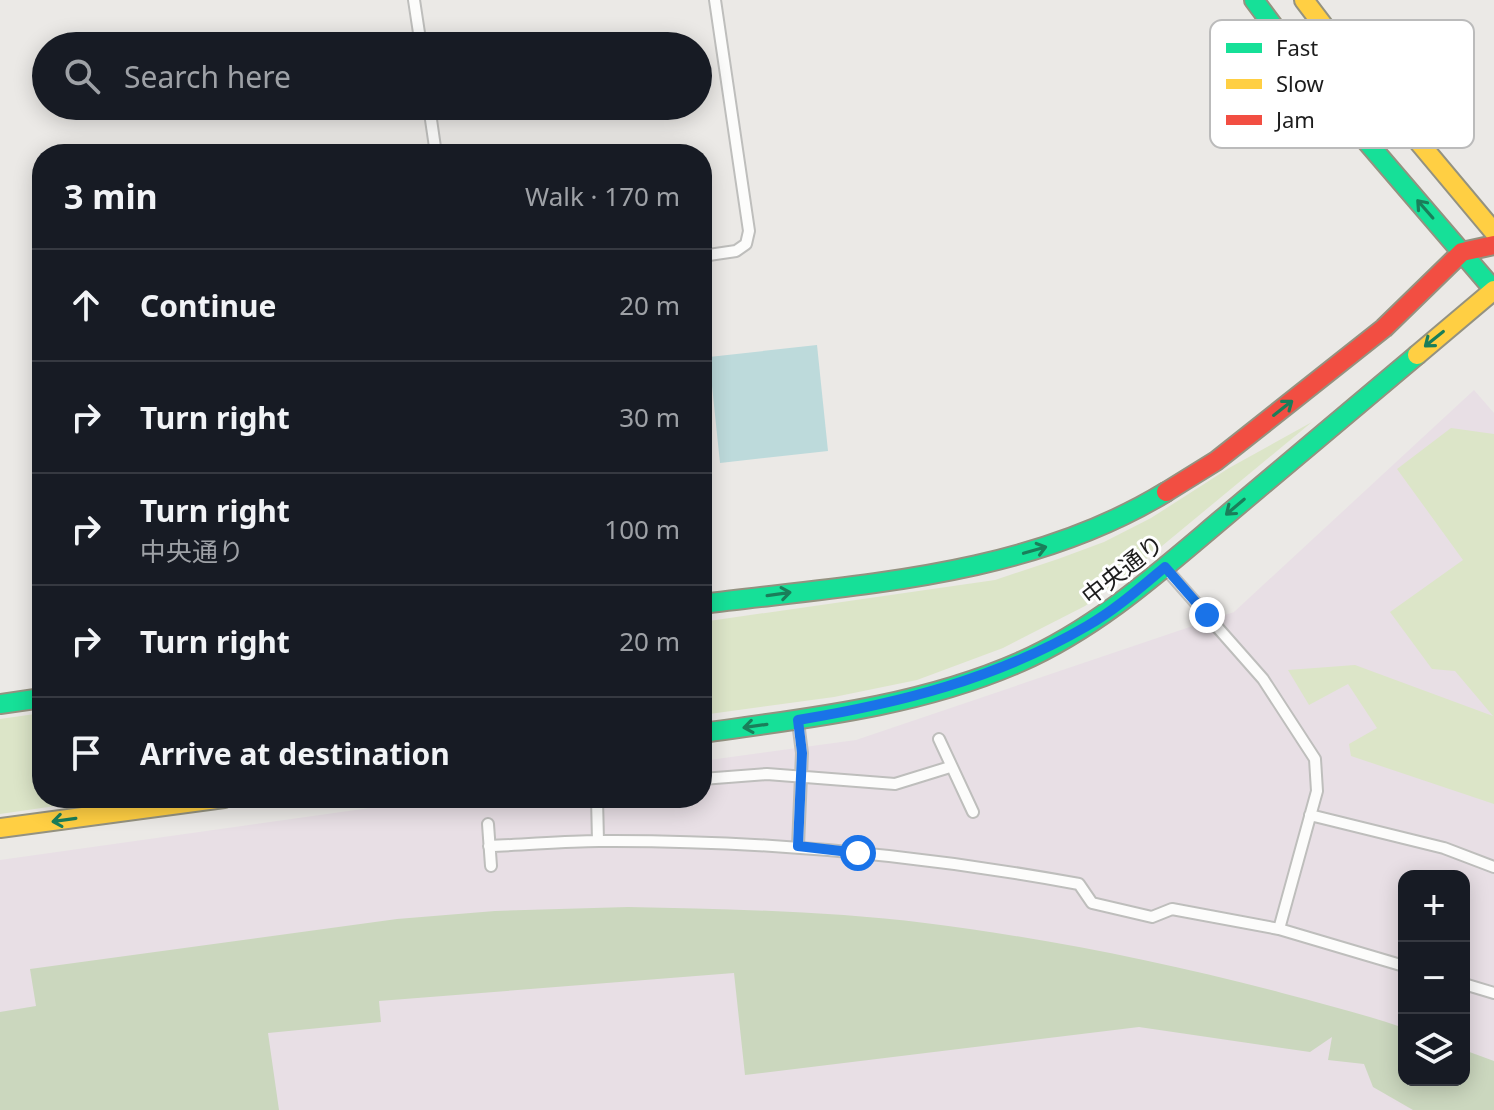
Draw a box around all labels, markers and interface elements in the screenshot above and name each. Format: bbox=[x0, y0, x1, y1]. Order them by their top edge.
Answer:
legend bbox=[1210, 20, 1474, 148]
search box bbox=[32, 32, 712, 120]
text: Fast bbox=[1276, 32, 1318, 62]
icon: search bbox=[60, 54, 104, 98]
text: Search here bbox=[124, 56, 291, 97]
text: Slow bbox=[1276, 68, 1325, 98]
text: Jam bbox=[1274, 104, 1315, 134]
text: 3 min bbox=[64, 173, 158, 219]
text: Walk · 170 m bbox=[525, 178, 680, 214]
one-way arrow bbox=[1416, 200, 1434, 220]
icon: ahead bbox=[64, 283, 108, 327]
text: Continue bbox=[140, 285, 276, 326]
text: 20 m bbox=[619, 287, 680, 323]
one-way arrow bbox=[1424, 330, 1444, 348]
icon: right bbox=[64, 395, 108, 439]
text: Turn right bbox=[140, 397, 290, 438]
text: 30 m bbox=[619, 399, 680, 435]
one-way arrow bbox=[1272, 399, 1293, 417]
text: Turn right bbox=[140, 490, 290, 531]
one-way arrow bbox=[1226, 498, 1246, 516]
icon: right bbox=[64, 507, 108, 551]
text: 100 m bbox=[604, 511, 680, 547]
street label: 中央通り bbox=[1074, 526, 1170, 612]
text: 中央通り bbox=[140, 533, 244, 569]
one-way arrow bbox=[1022, 542, 1048, 557]
one-way arrow bbox=[765, 586, 792, 601]
route end bbox=[1189, 597, 1225, 633]
icon: right bbox=[64, 619, 108, 663]
text: Turn right bbox=[140, 621, 290, 662]
text: 20 m bbox=[619, 623, 680, 659]
one-way arrow bbox=[742, 719, 768, 734]
icon: arrive bbox=[64, 731, 108, 775]
text: Arrive at destination bbox=[140, 733, 450, 774]
one-way arrow bbox=[52, 813, 77, 828]
route start bbox=[840, 835, 876, 871]
map controls bbox=[1398, 870, 1470, 1086]
button: + bbox=[1398, 870, 1470, 942]
button: − bbox=[1398, 942, 1470, 1014]
button: layers bbox=[1398, 1014, 1470, 1086]

